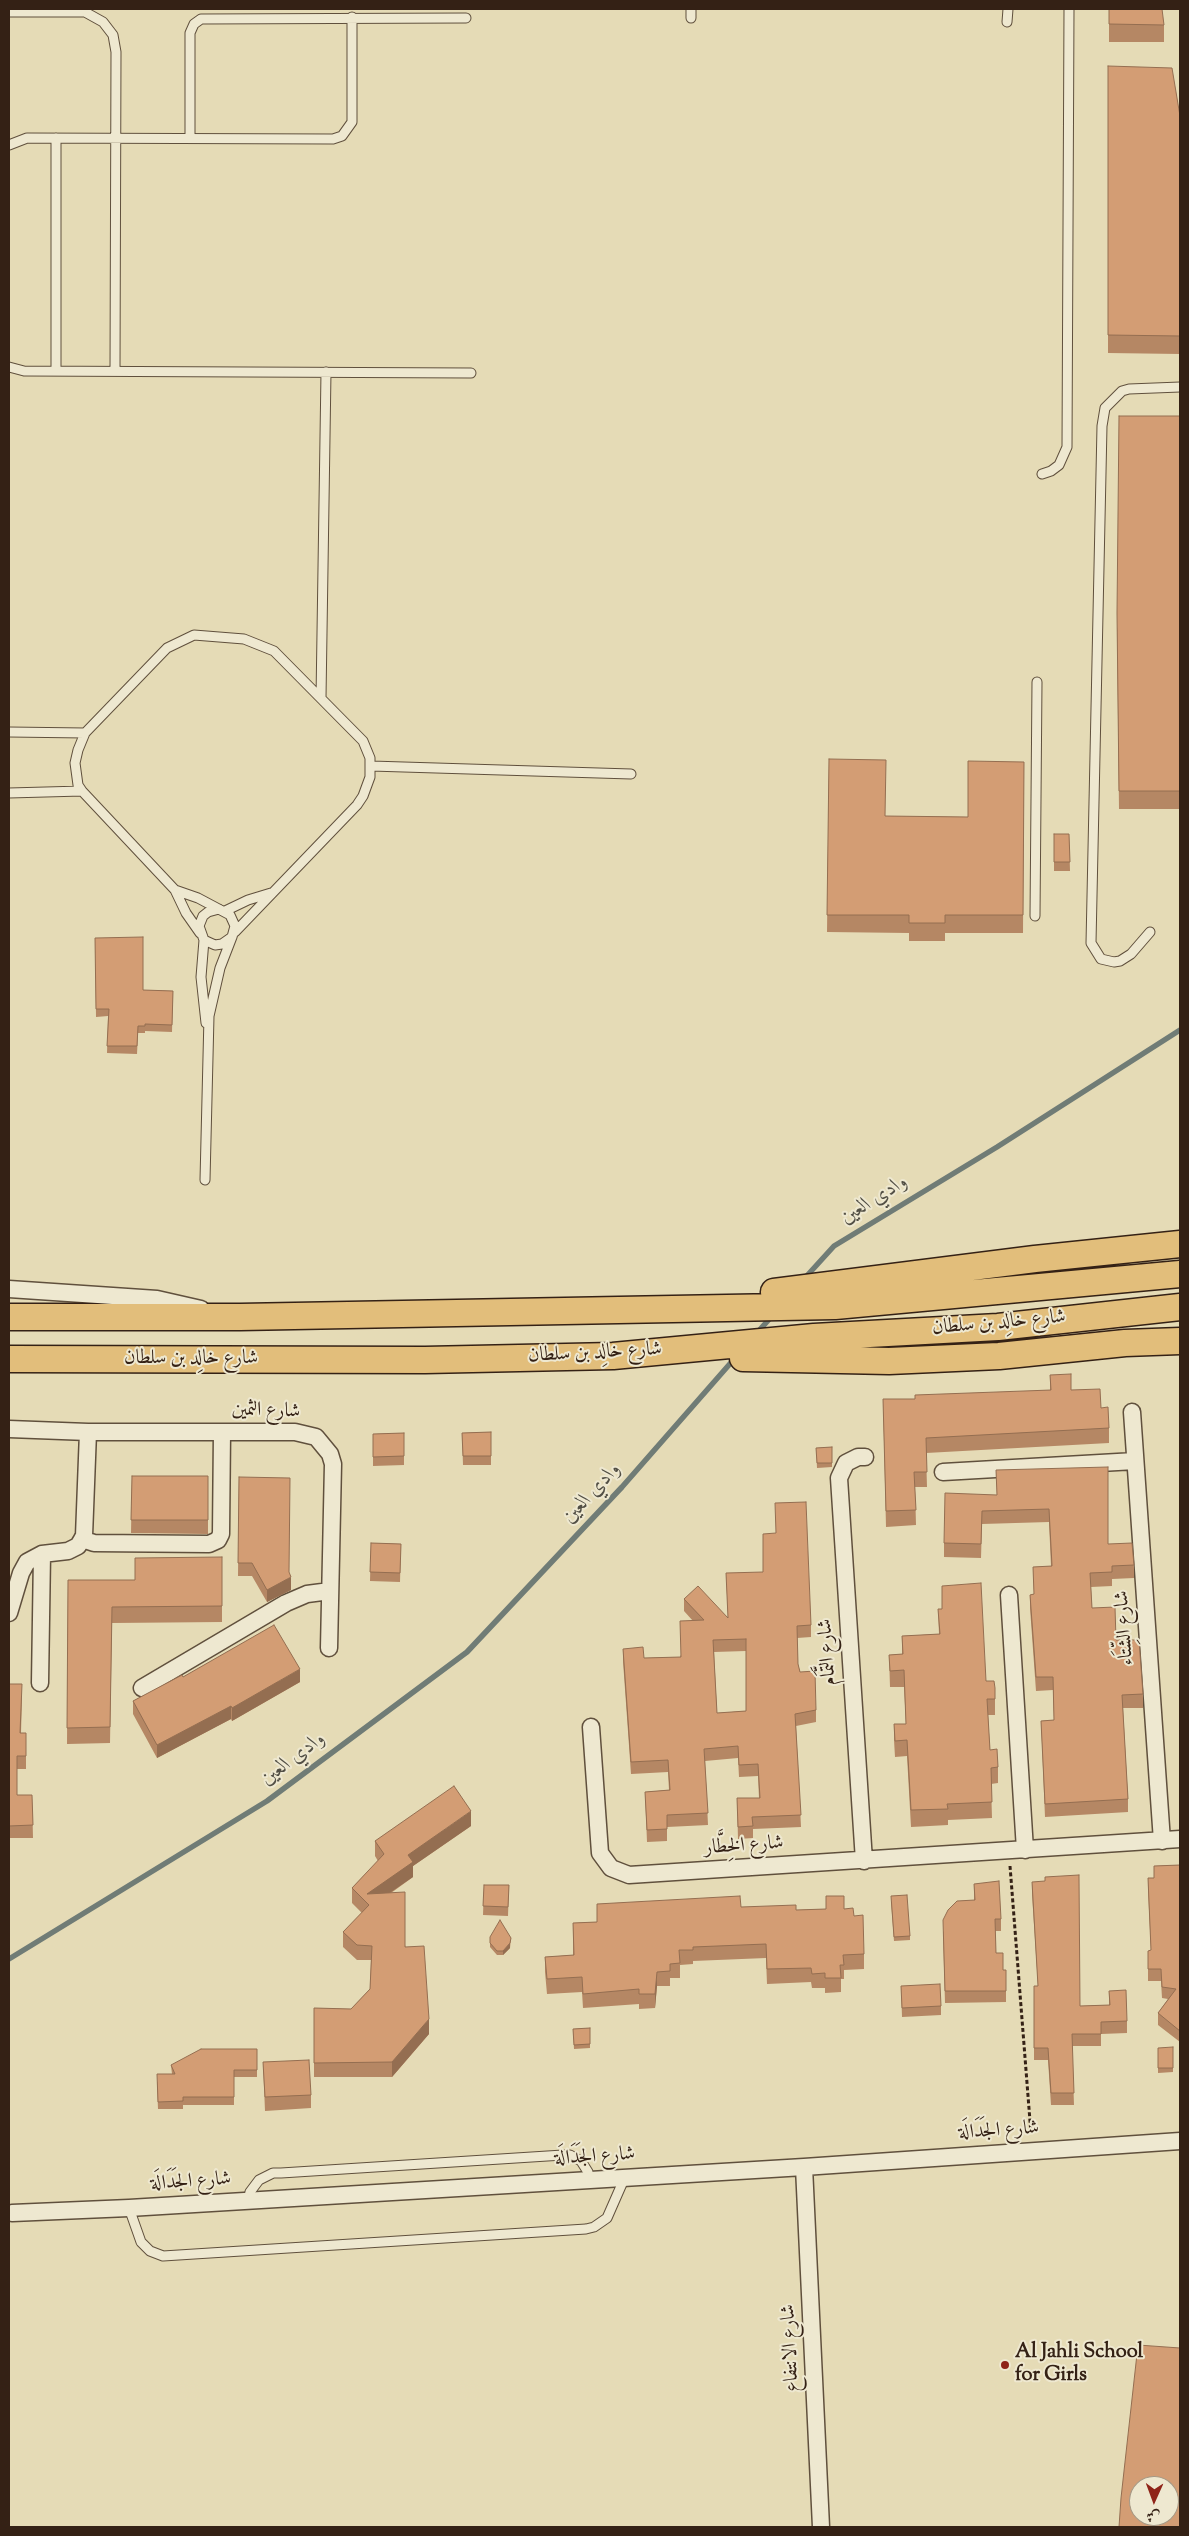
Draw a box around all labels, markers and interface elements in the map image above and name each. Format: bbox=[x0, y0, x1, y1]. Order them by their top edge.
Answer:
water label: وادي العين bbox=[837, 1170, 913, 1232]
street label: شارع خالِد بن سلطان bbox=[931, 1306, 1067, 1342]
street label: شارع خالِد بن سلطان bbox=[527, 1339, 663, 1369]
street label: شارع خالِد بن سلطان bbox=[124, 1348, 258, 1372]
street label: شارع الثمين bbox=[231, 1399, 301, 1425]
water label: وادي العين bbox=[558, 1458, 628, 1530]
street label: شارع الشِّتَاء bbox=[1111, 1590, 1141, 1666]
street label: شارع التَّمَام bbox=[815, 1618, 843, 1686]
water label: وادي العين bbox=[257, 1727, 331, 1793]
street label: شارع الخِطَّار bbox=[703, 1832, 785, 1862]
street label: شارع الجَدَالَة bbox=[958, 2117, 1040, 2147]
street label: شارع الجَدَالَة bbox=[554, 2143, 636, 2173]
street label: شارع الجَدَالَة bbox=[150, 2168, 232, 2198]
street label: شارع الانتفاع bbox=[778, 2303, 806, 2393]
place label: Al Jahli School for Girls bbox=[1015, 2342, 1143, 2389]
marker: Al Jahli School for Girls bbox=[999, 2359, 1011, 2371]
north arrow bbox=[1129, 2476, 1179, 2526]
text: ش bbox=[1146, 2505, 1161, 2525]

